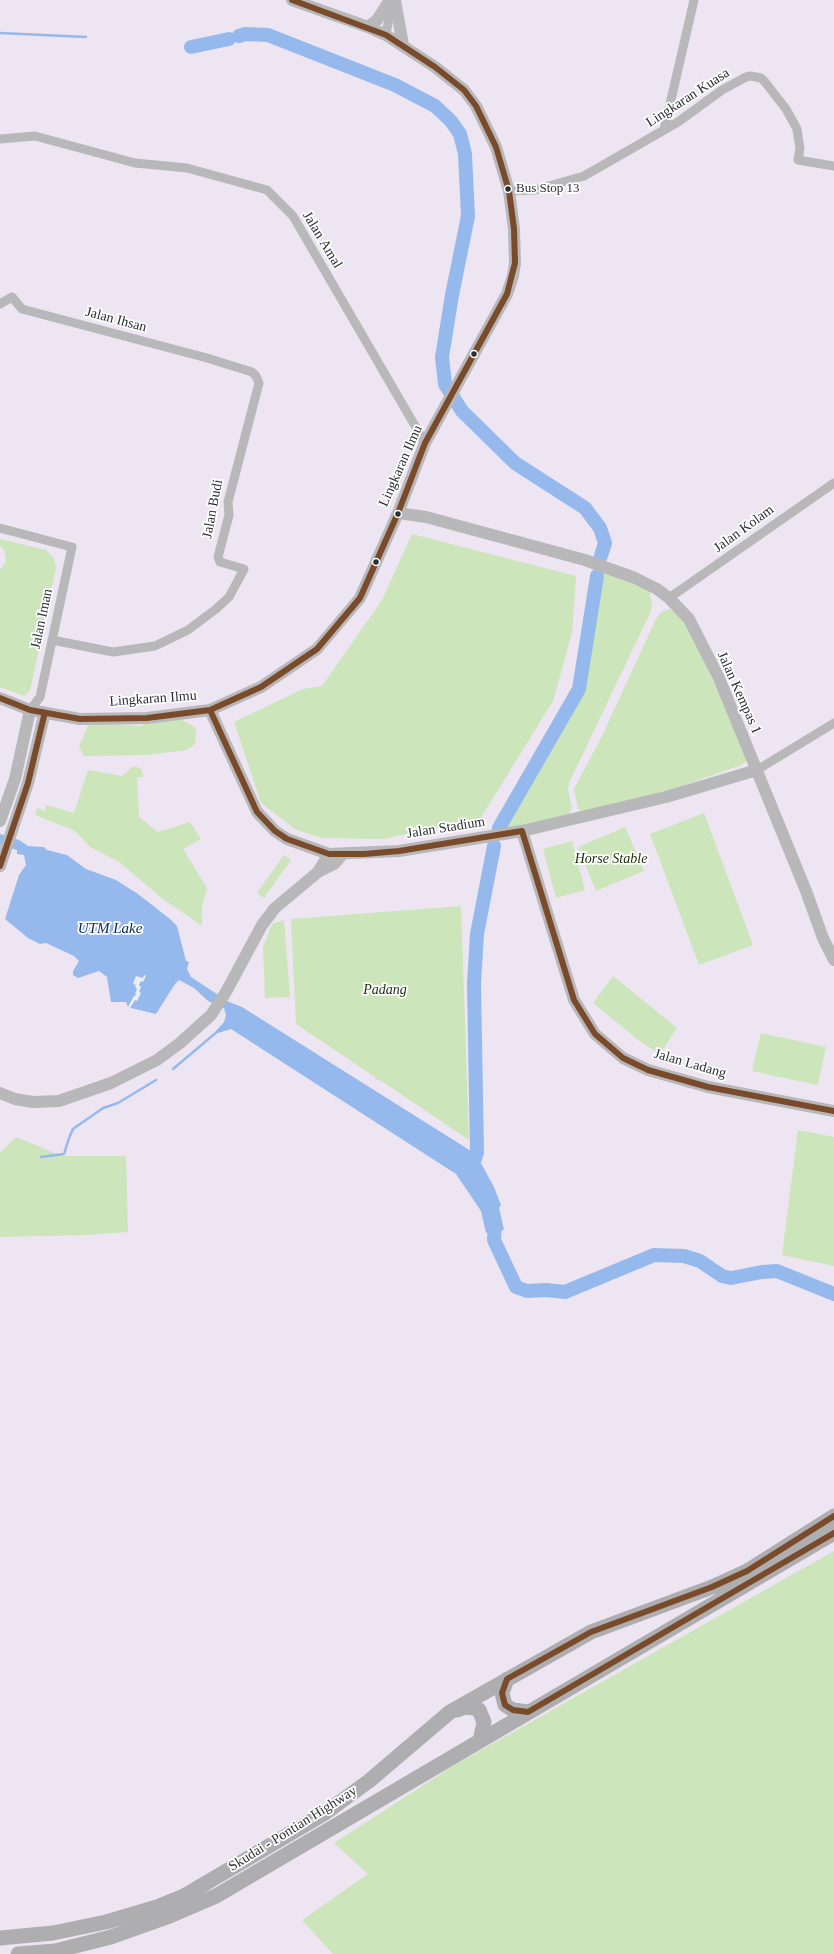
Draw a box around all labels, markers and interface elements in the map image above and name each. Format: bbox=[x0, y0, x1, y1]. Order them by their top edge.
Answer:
street label: Lingkaran Kuasa bbox=[638, 62, 738, 134]
place label: Bus Stop 13 bbox=[516, 181, 587, 197]
marker: Bus Stop 13 bbox=[503, 184, 513, 194]
street label: Jalan Amal bbox=[296, 205, 348, 275]
street label: Jalan Ihsan bbox=[78, 302, 154, 338]
unlabelled marker bbox=[469, 349, 479, 359]
street label: Lingkaran Ilmu bbox=[374, 418, 428, 514]
street label: Jalan Budi bbox=[198, 473, 228, 545]
street label: Jalan Kolam bbox=[706, 498, 782, 560]
unlabelled marker bbox=[393, 509, 403, 519]
unlabelled marker bbox=[371, 557, 381, 567]
street label: Jalan Iman bbox=[26, 582, 58, 656]
street label: Jalan Kempas 1 bbox=[711, 643, 767, 743]
street label: Lingkaran Ilmu bbox=[104, 687, 202, 711]
street label: Jalan Stadium bbox=[398, 812, 494, 844]
park label: Horse Stable bbox=[570, 851, 652, 867]
water label: UTM Lake bbox=[76, 920, 144, 938]
park label: Padang bbox=[360, 982, 410, 998]
street label: Jalan Ladang bbox=[646, 1044, 734, 1084]
street label: Skudai - Pontian Highway bbox=[218, 1778, 368, 1880]

